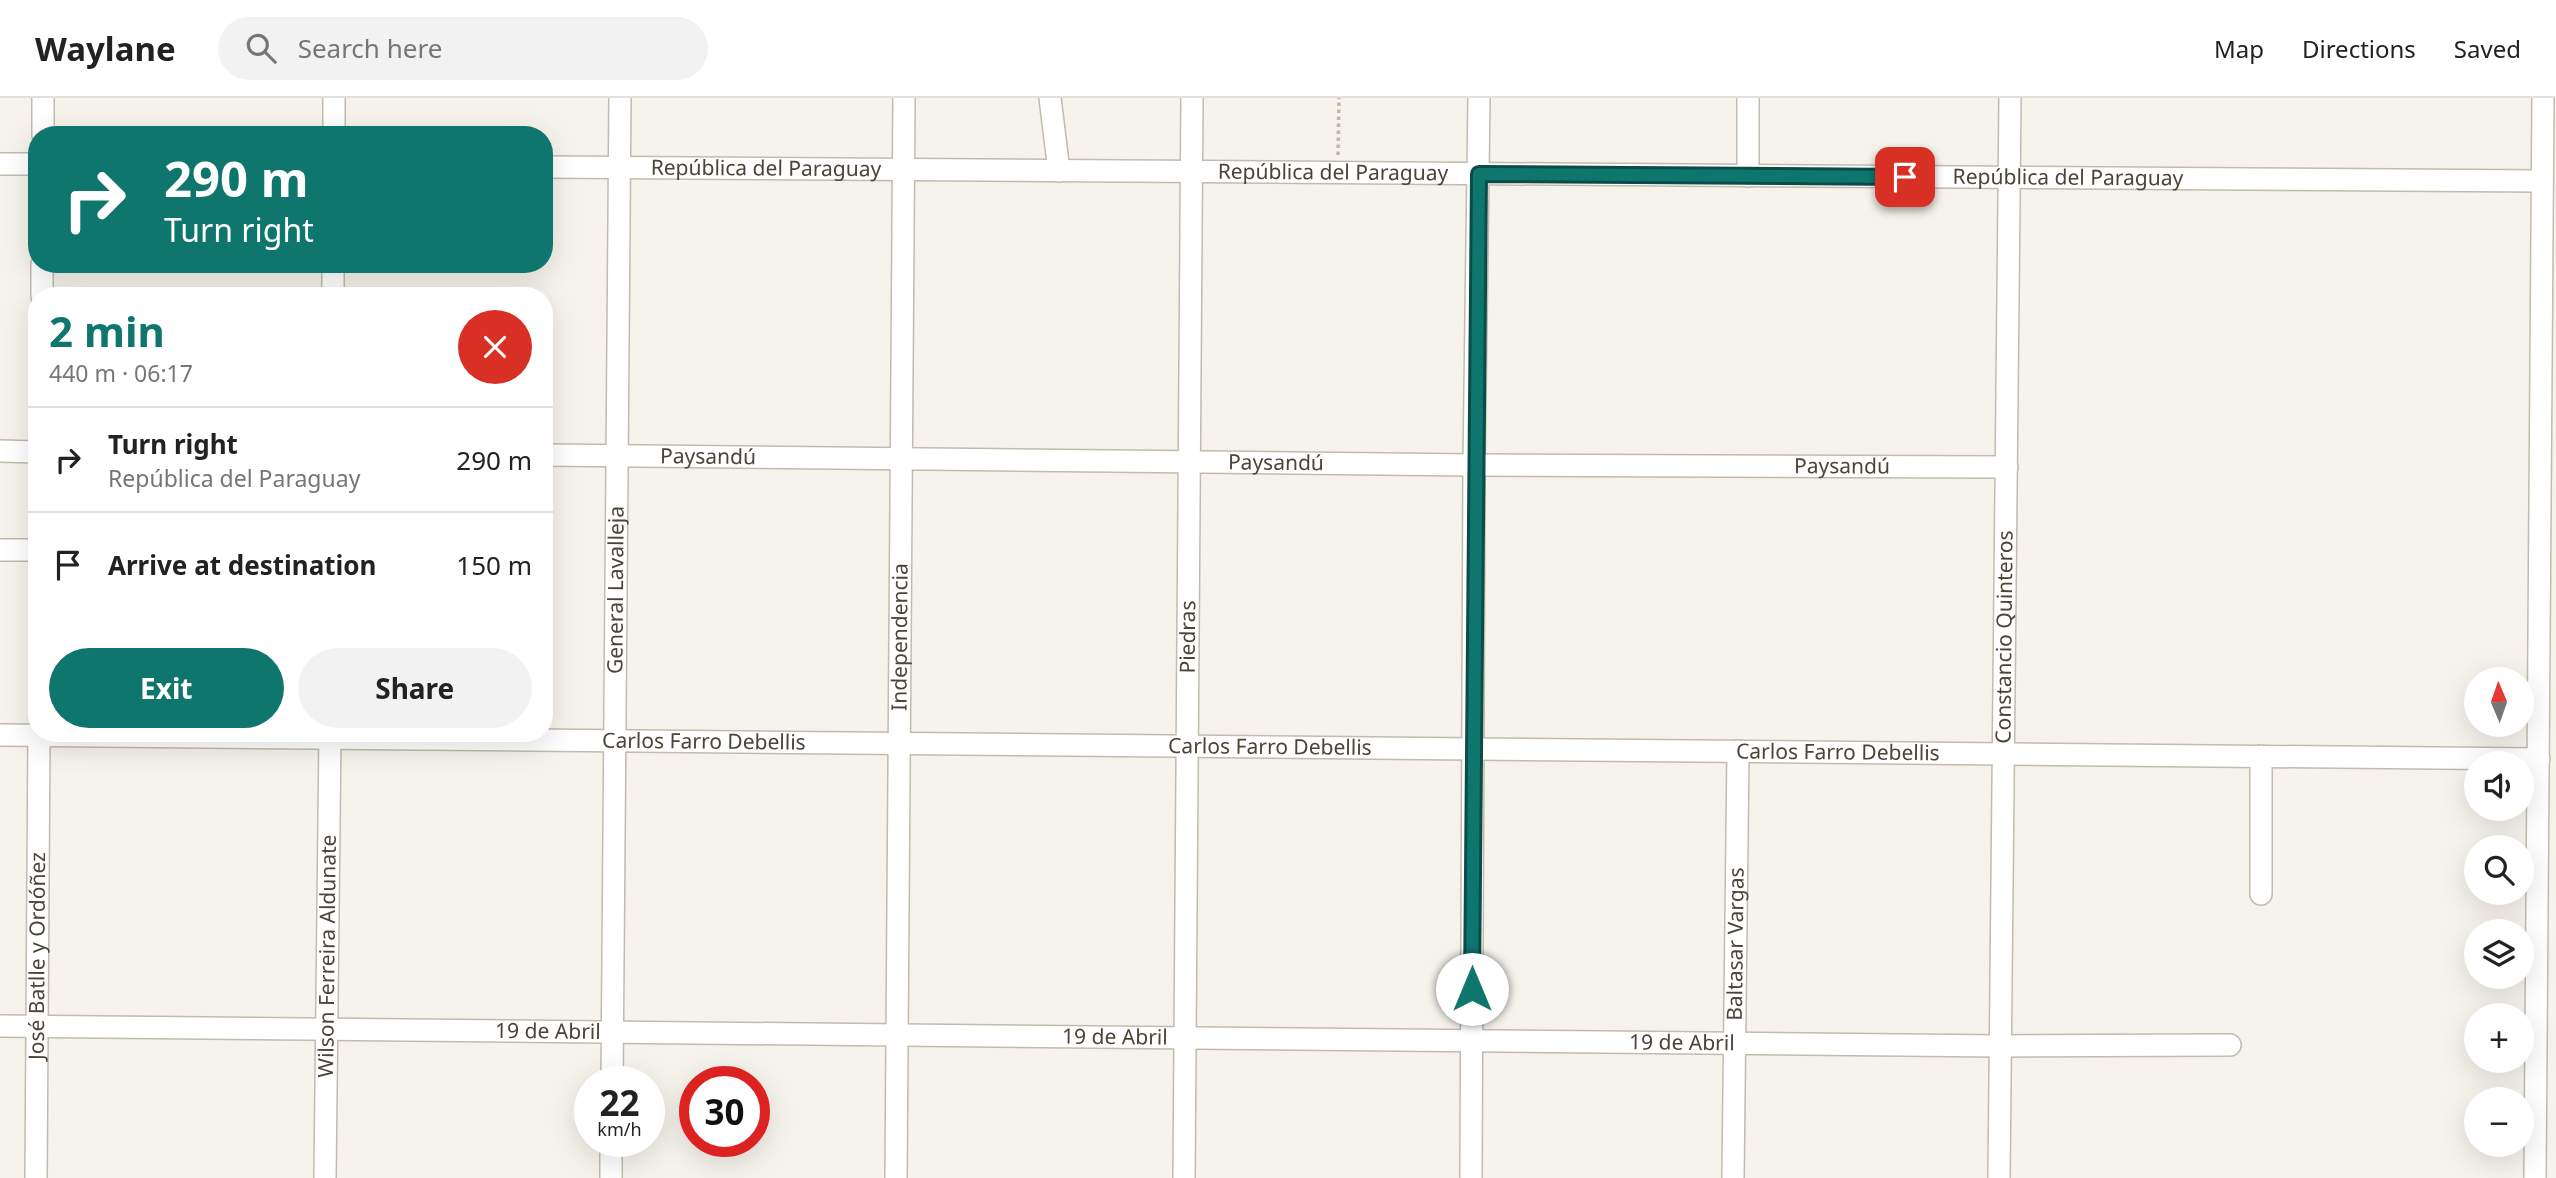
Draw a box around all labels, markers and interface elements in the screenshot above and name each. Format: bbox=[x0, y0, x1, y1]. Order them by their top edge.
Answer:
search box bbox=[218, 17, 708, 80]
text: Waylane bbox=[35, 26, 176, 71]
icon: search bbox=[242, 29, 280, 67]
text: Search here bbox=[298, 30, 442, 66]
text: Map bbox=[2214, 32, 2264, 65]
text: Directions bbox=[2302, 32, 2416, 65]
text: Saved bbox=[2454, 32, 2521, 65]
text: 290 m bbox=[164, 145, 309, 211]
pin bbox=[1875, 147, 1935, 207]
street label: República del Paraguay bbox=[651, 153, 882, 182]
icon: right bbox=[49, 154, 140, 245]
street label: República del Paraguay bbox=[1218, 157, 1449, 186]
icon: arrive bbox=[1886, 158, 1924, 196]
street label: República del Paraguay bbox=[1953, 162, 2184, 191]
text: Turn right bbox=[164, 208, 314, 251]
text: 2 min bbox=[49, 302, 165, 359]
button: close bbox=[458, 310, 532, 384]
text: 440 m · 06:17 bbox=[49, 357, 193, 389]
text: Turn right bbox=[108, 426, 238, 462]
icon: right bbox=[49, 441, 87, 479]
street label: Paysandú bbox=[660, 441, 756, 470]
text: 290 m bbox=[456, 442, 532, 478]
street label: Paysandú bbox=[1228, 447, 1324, 476]
street label: Paysandú bbox=[1794, 451, 1890, 480]
text: República del Paraguay bbox=[108, 462, 360, 494]
street label: General Lavalleja bbox=[600, 506, 630, 674]
street label: Constancio Quinteros bbox=[1988, 530, 2019, 744]
icon: arrive bbox=[49, 546, 87, 584]
text: Arrive at destination bbox=[108, 547, 377, 583]
text: 150 m bbox=[456, 547, 532, 583]
street label: Independencia bbox=[884, 563, 914, 711]
street label: Piedras bbox=[1173, 600, 1201, 674]
button: Exit bbox=[49, 648, 284, 728]
button: Share bbox=[298, 648, 532, 728]
north arrow bbox=[2464, 667, 2534, 737]
map controls bbox=[2464, 667, 2534, 1157]
street label: Carlos Farro Debellis bbox=[602, 726, 806, 756]
street label: Carlos Farro Debellis bbox=[1168, 731, 1372, 761]
street label: Carlos Farro Debellis bbox=[1736, 736, 1940, 766]
button: sound bbox=[2464, 751, 2534, 821]
street label: Wilson Ferreira Aldunate bbox=[311, 834, 342, 1078]
button: search bbox=[2464, 835, 2534, 905]
street label: José Batlle y Ordóñez bbox=[22, 852, 51, 1062]
street label: Baltasar Vargas bbox=[1720, 867, 1750, 1021]
button: layers bbox=[2464, 919, 2534, 989]
position arrow bbox=[1435, 952, 1509, 1026]
button: + bbox=[2464, 1003, 2534, 1073]
street label: 19 de Abril bbox=[495, 1016, 601, 1045]
street label: 19 de Abril bbox=[1062, 1022, 1168, 1051]
street label: 19 de Abril bbox=[1629, 1027, 1735, 1056]
speed limit sign: 30 bbox=[679, 1066, 770, 1157]
text: 22 bbox=[599, 1079, 640, 1126]
button: − bbox=[2464, 1087, 2534, 1157]
text: km/h bbox=[597, 1117, 642, 1141]

